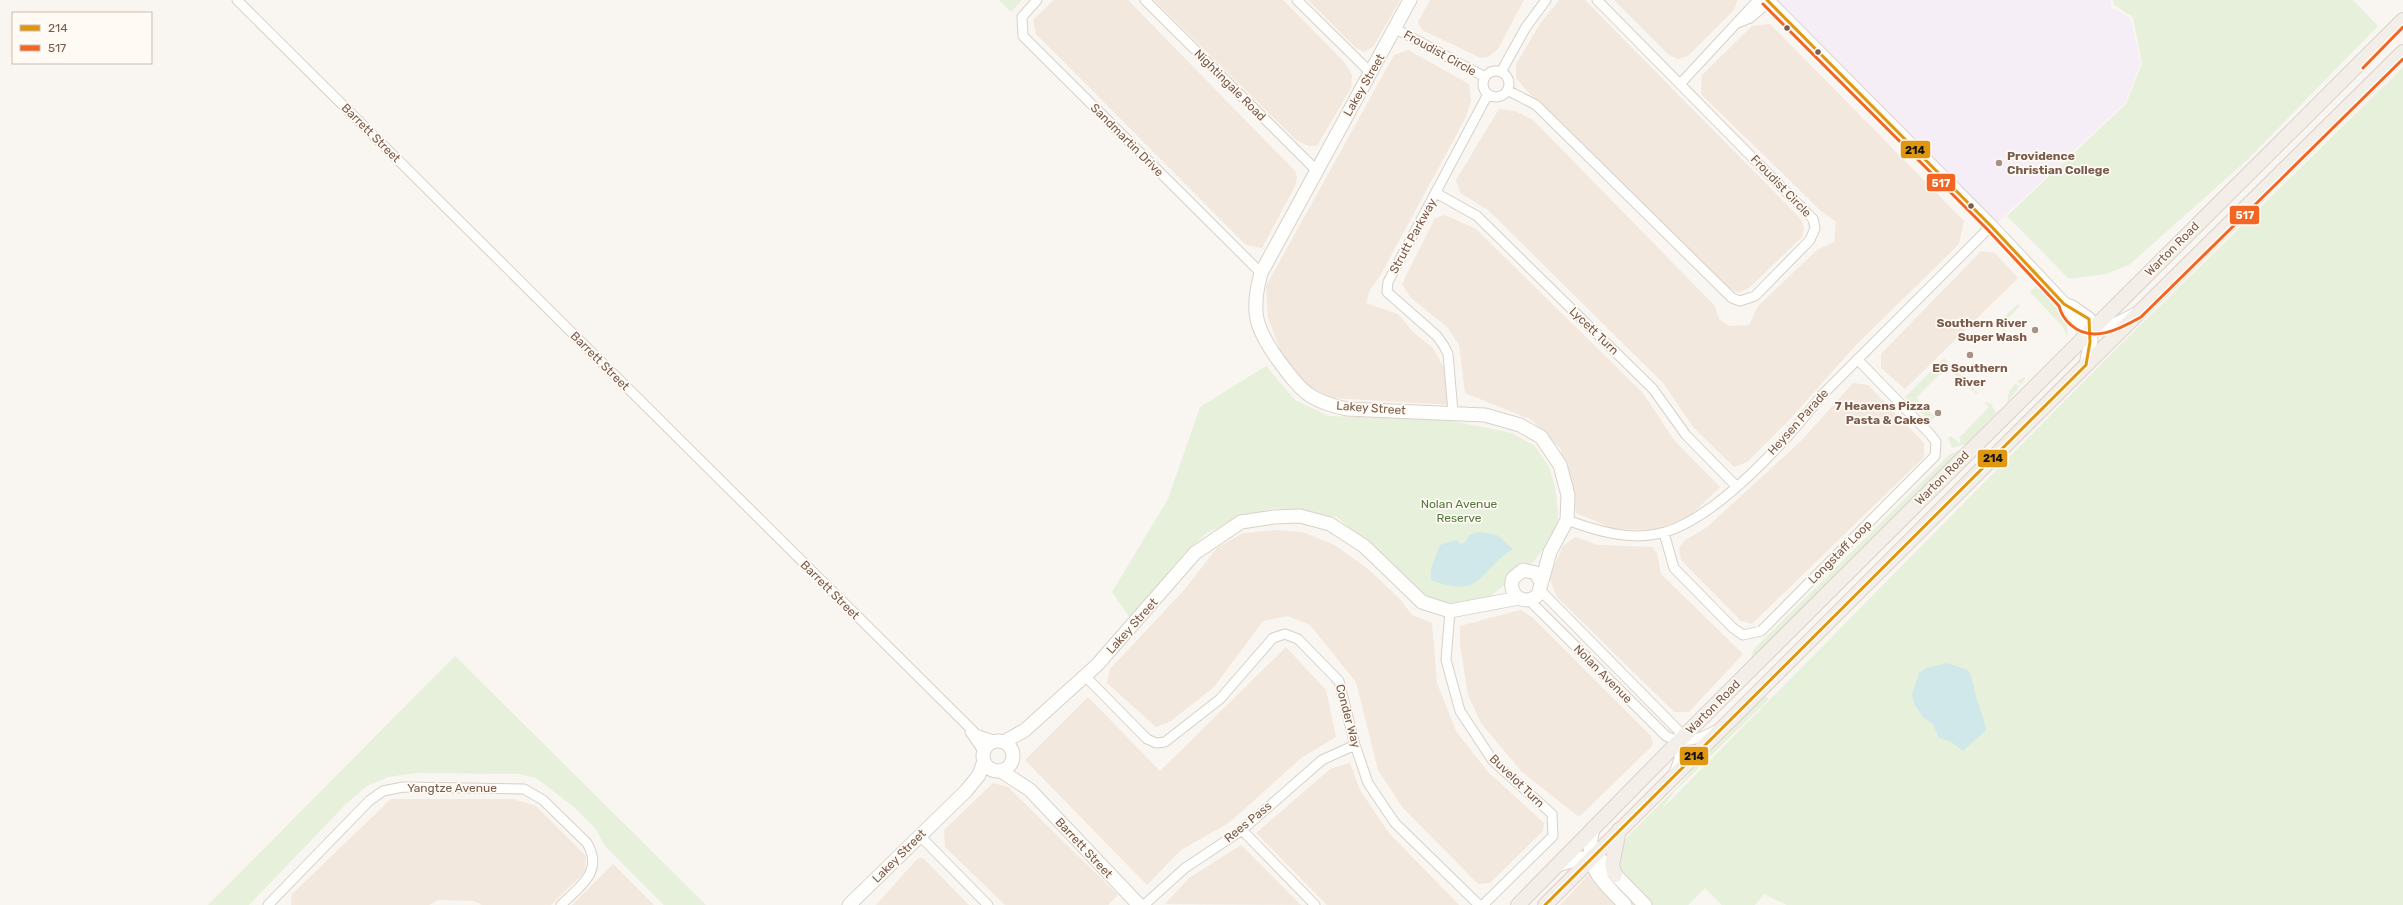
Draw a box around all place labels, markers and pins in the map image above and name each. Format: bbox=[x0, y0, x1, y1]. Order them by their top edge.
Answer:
unlabelled marker bbox=[1782, 23, 1792, 33]
unlabelled marker bbox=[1813, 47, 1823, 57]
place label: Providence Christian College bbox=[2007, 149, 2110, 177]
marker: Providence Christian College bbox=[1994, 158, 2004, 168]
unlabelled marker bbox=[1966, 201, 1976, 211]
place label: Southern River Super Wash bbox=[1937, 316, 2028, 344]
marker: Southern River Super Wash bbox=[2030, 325, 2040, 335]
marker: EG Southern River bbox=[1965, 350, 1975, 360]
place label: EG Southern River bbox=[1932, 361, 2008, 389]
place label: 7 Heavens Pizza Pasta & Cakes bbox=[1835, 399, 1930, 427]
marker: 7 Heavens Pizza Pasta & Cakes bbox=[1933, 408, 1943, 418]

